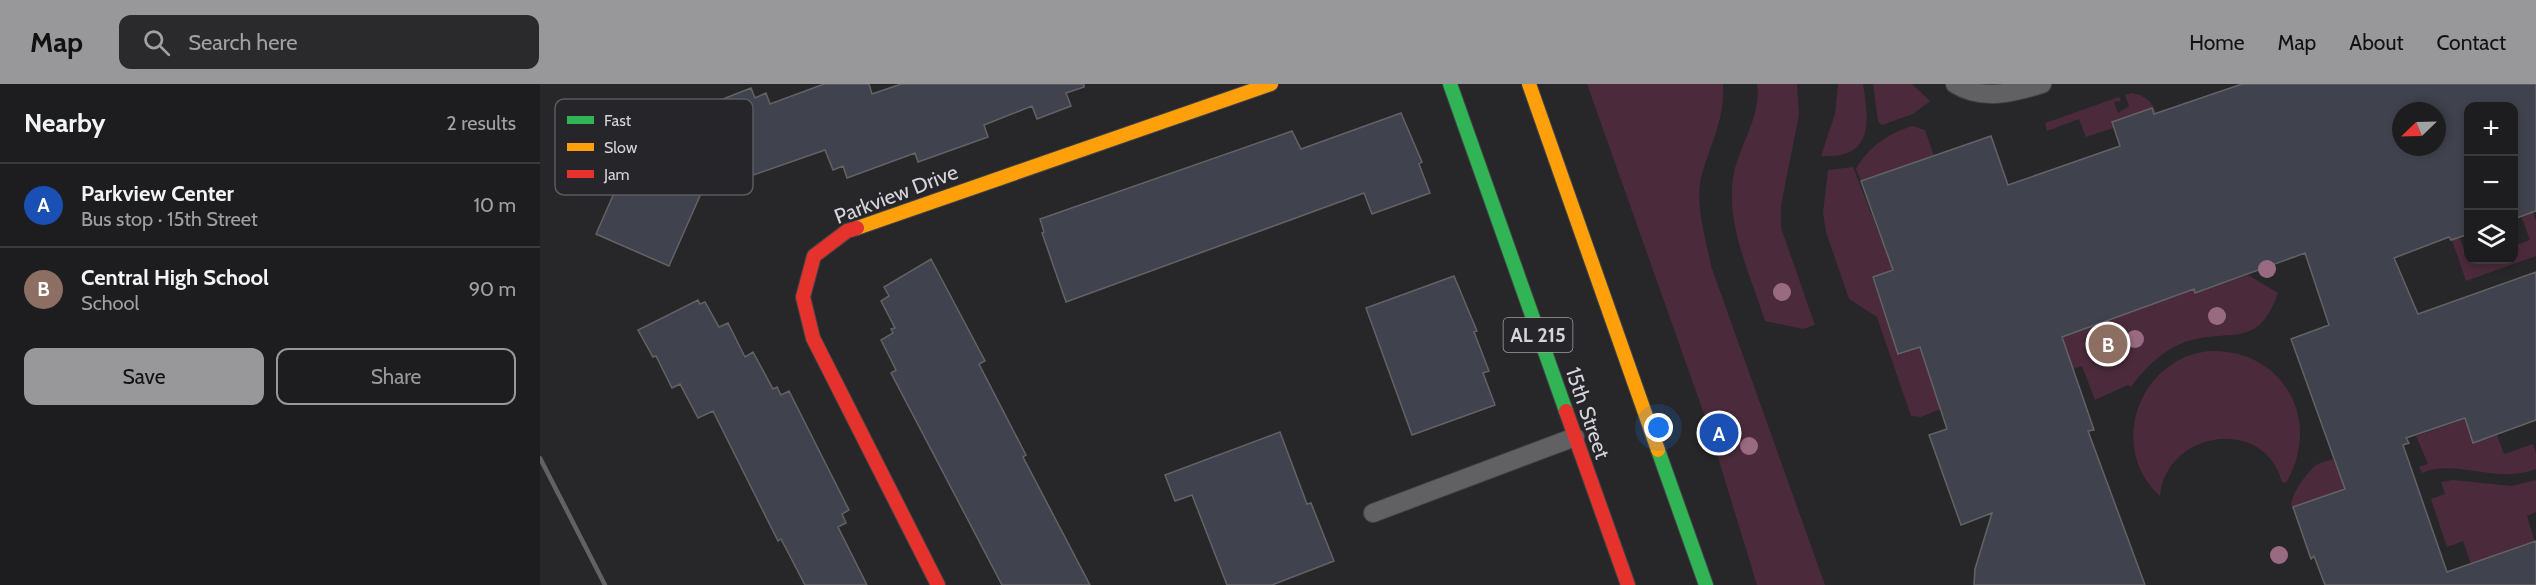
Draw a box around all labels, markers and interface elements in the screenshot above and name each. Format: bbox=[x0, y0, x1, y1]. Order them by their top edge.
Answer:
search box bbox=[119, 15, 539, 69]
text: Map bbox=[30, 25, 83, 59]
icon: search bbox=[140, 26, 173, 59]
text: Search here bbox=[188, 29, 297, 56]
text: Home bbox=[2189, 30, 2245, 55]
text: Map bbox=[2278, 30, 2316, 55]
text: About bbox=[2349, 30, 2403, 55]
text: Contact bbox=[2436, 30, 2506, 55]
legend bbox=[555, 99, 753, 195]
north arrow bbox=[2392, 102, 2446, 156]
map controls bbox=[2464, 102, 2518, 264]
button: + bbox=[2464, 102, 2518, 156]
text: Nearby bbox=[24, 107, 105, 139]
text: 2 results bbox=[446, 111, 516, 135]
text: Fast bbox=[604, 111, 632, 130]
text: Slow bbox=[604, 138, 638, 157]
button: − bbox=[2464, 156, 2518, 210]
street label: Parkview Drive bbox=[831, 159, 962, 229]
text: Jam bbox=[603, 165, 630, 184]
text: Parkview Center bbox=[81, 180, 234, 207]
text: A bbox=[37, 193, 50, 217]
text: 10 m bbox=[473, 193, 516, 217]
text: Bus stop · 15th Street bbox=[81, 207, 258, 231]
button: layers bbox=[2464, 210, 2518, 264]
text: Central High School bbox=[81, 264, 269, 291]
text: B bbox=[37, 277, 50, 301]
text: 90 m bbox=[469, 277, 516, 301]
text: School bbox=[81, 291, 139, 315]
road number: AL 215 bbox=[1504, 318, 1572, 352]
pin: B bbox=[2088, 322, 2128, 366]
button: Save bbox=[24, 348, 264, 405]
button: Share bbox=[276, 348, 516, 405]
street label: 15th Street bbox=[1561, 364, 1615, 462]
pin: A bbox=[1700, 410, 1738, 456]
your location bbox=[1644, 413, 1673, 442]

